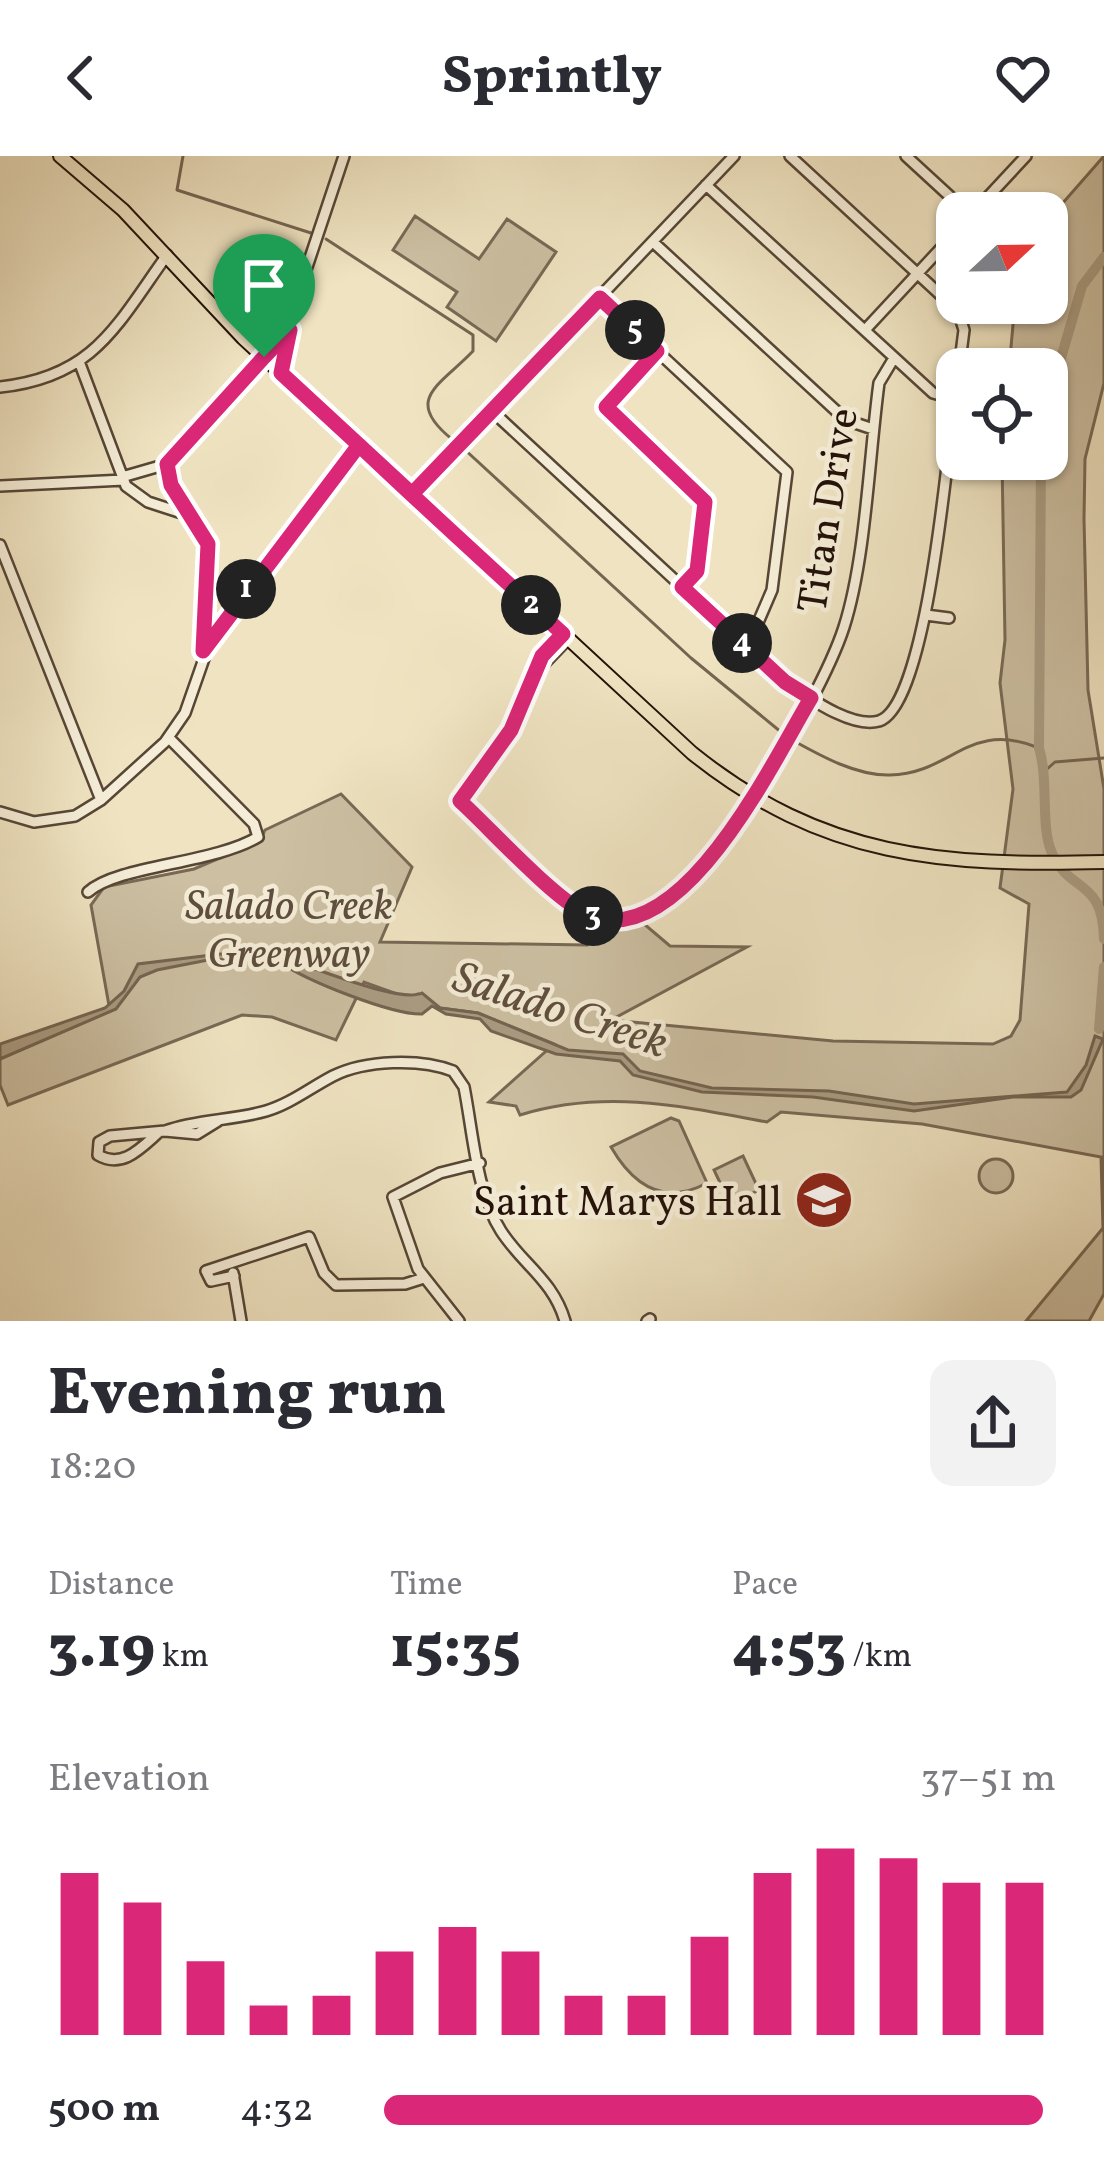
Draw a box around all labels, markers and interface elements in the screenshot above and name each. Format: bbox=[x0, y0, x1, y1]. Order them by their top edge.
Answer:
text: Sprintly bbox=[442, 41, 662, 116]
icon: back bbox=[48, 45, 114, 111]
icon: heart bbox=[990, 45, 1056, 111]
north arrow bbox=[936, 192, 1068, 324]
map controls bbox=[936, 192, 1068, 480]
pin bbox=[213, 234, 315, 357]
icon: arrive bbox=[231, 252, 297, 318]
pin: 5 bbox=[605, 300, 665, 360]
text: 5 bbox=[627, 307, 643, 353]
button: locate bbox=[936, 348, 1068, 480]
street label: Titan Drive bbox=[785, 404, 876, 617]
pin: 1 bbox=[216, 559, 276, 619]
text: 1 bbox=[239, 566, 253, 612]
pin: 2 bbox=[501, 575, 561, 635]
text: 2 bbox=[522, 582, 540, 628]
pin: 4 bbox=[712, 613, 772, 673]
text: 4 bbox=[732, 620, 752, 666]
park label: Salado Creek Greenway bbox=[185, 879, 393, 986]
pin: 3 bbox=[563, 886, 623, 946]
text: 3 bbox=[585, 893, 601, 939]
water label: Salado Creek bbox=[444, 948, 675, 1077]
school or university icon: Saint Marys Hall bbox=[793, 1169, 855, 1231]
place label: Saint Marys Hall bbox=[473, 1175, 782, 1234]
text: Evening run bbox=[48, 1350, 447, 1442]
button: share bbox=[930, 1360, 1056, 1486]
text: 18:20 bbox=[48, 1441, 136, 1495]
text: Distance bbox=[48, 1563, 174, 1609]
text: Time bbox=[390, 1563, 462, 1609]
text: Pace bbox=[732, 1563, 798, 1609]
text: 3.19 bbox=[48, 1609, 155, 1692]
text: 15:35 bbox=[390, 1609, 521, 1692]
text: 4:53 bbox=[732, 1609, 846, 1692]
text: km bbox=[155, 1635, 209, 1681]
text: /km bbox=[846, 1635, 912, 1681]
text: Elevation bbox=[48, 1753, 210, 1807]
text: 37–51 m bbox=[920, 1753, 1056, 1807]
text: 500 m bbox=[48, 2083, 160, 2137]
text: 4:32 bbox=[240, 2083, 313, 2137]

